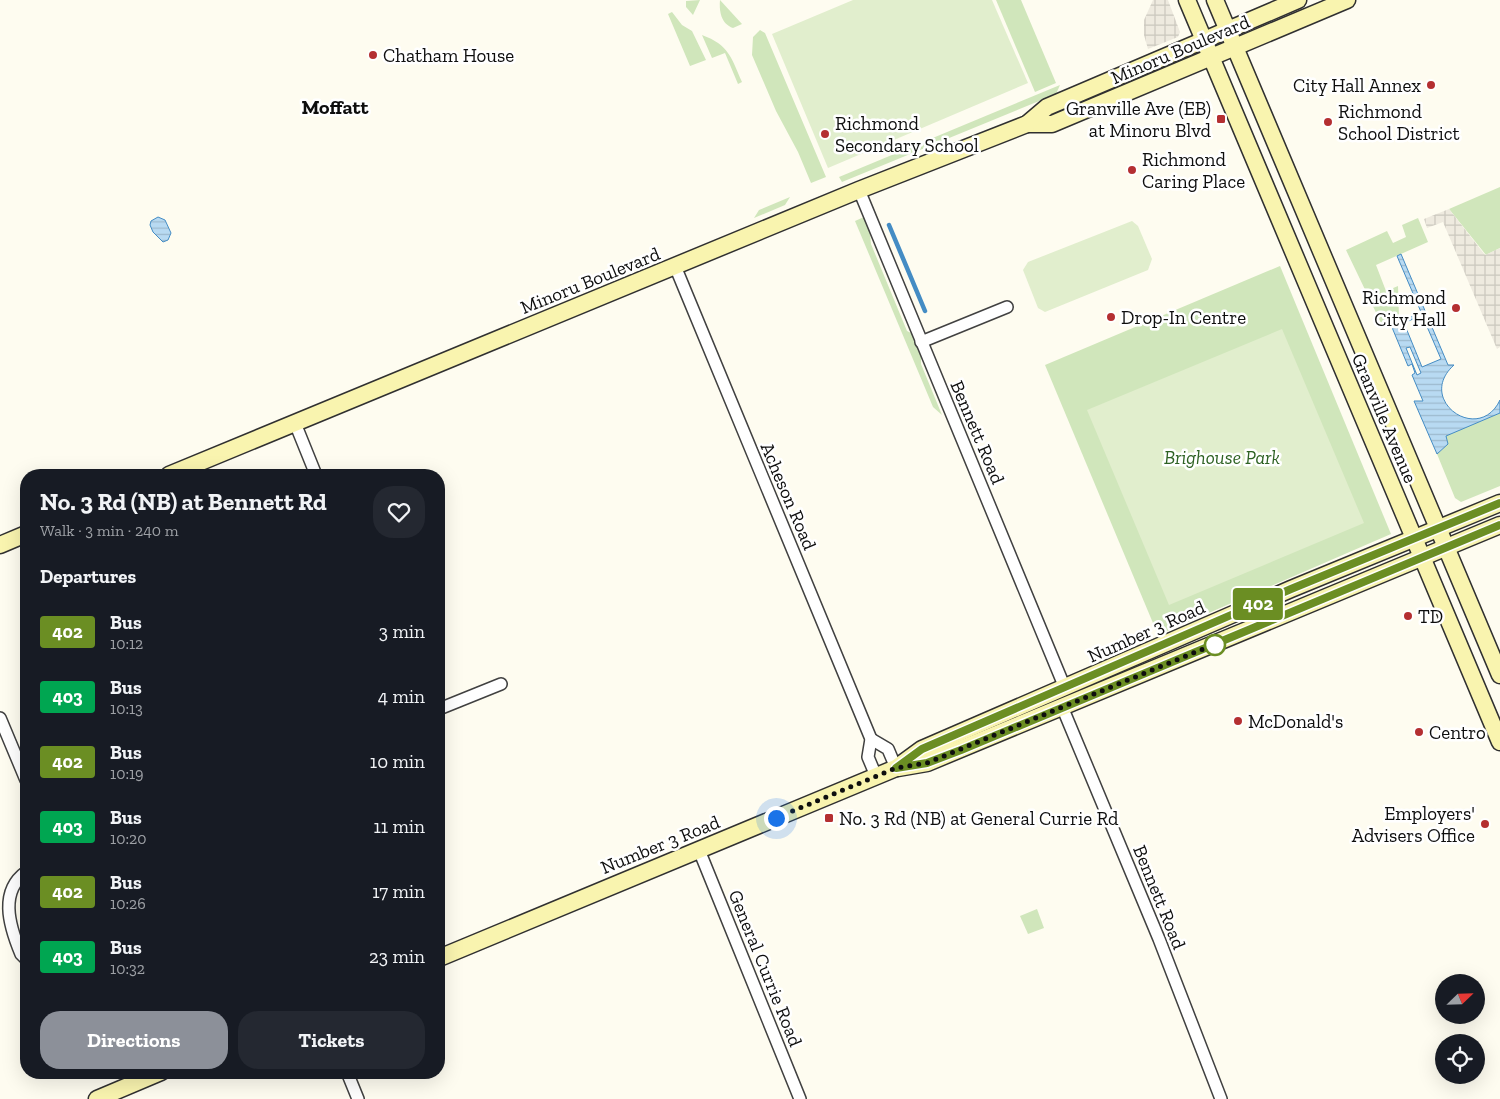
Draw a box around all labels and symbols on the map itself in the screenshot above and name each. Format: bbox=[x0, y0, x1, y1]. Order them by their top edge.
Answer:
street label: Minoru Boulevard bbox=[1107, 10, 1254, 89]
place label: Chatham House bbox=[383, 44, 514, 67]
marker: Chatham House bbox=[367, 49, 379, 61]
place label: City Hall Annex bbox=[1293, 74, 1421, 97]
marker: City Hall Annex bbox=[1425, 79, 1437, 91]
district label: Moffatt bbox=[301, 95, 370, 119]
place label: Granville Ave (EB) at Minoru Blvd bbox=[1066, 97, 1212, 142]
place label: Richmond School District bbox=[1338, 100, 1460, 145]
place label: Richmond Secondary School bbox=[835, 112, 979, 157]
marker: Granville Ave (EB) at Minoru Blvd bbox=[1215, 113, 1227, 125]
marker: Richmond School District bbox=[1322, 116, 1334, 128]
marker: Richmond Secondary School bbox=[819, 128, 831, 140]
place label: Richmond Caring Place bbox=[1142, 148, 1245, 193]
marker: Richmond Caring Place bbox=[1126, 164, 1138, 176]
street label: Minoru Boulevard bbox=[517, 242, 664, 319]
place label: Richmond City Hall bbox=[1362, 286, 1447, 331]
marker: Richmond City Hall bbox=[1450, 302, 1462, 314]
place label: Drop-In Centre bbox=[1121, 306, 1246, 329]
marker: Drop-In Centre bbox=[1105, 311, 1117, 323]
street label: Granville Avenue bbox=[1347, 350, 1422, 487]
street label: Bennett Road bbox=[945, 377, 1010, 488]
street label: Acheson Road bbox=[756, 439, 822, 554]
park label: Brighouse Park bbox=[1164, 446, 1280, 469]
line badge: 402 bbox=[1229, 588, 1287, 620]
street label: Number 3 Road bbox=[1084, 595, 1209, 668]
place label: TD bbox=[1418, 605, 1443, 628]
marker: TD bbox=[1402, 610, 1414, 622]
unlabelled marker bbox=[1204, 634, 1226, 656]
place label: McDonald's bbox=[1248, 710, 1343, 733]
marker: McDonald's bbox=[1232, 715, 1244, 727]
place label: Centro bbox=[1429, 721, 1486, 744]
marker: Centro bbox=[1413, 726, 1425, 738]
place label: Employers' Advisers Office bbox=[1352, 802, 1475, 847]
your location bbox=[764, 806, 789, 831]
place label: No. 3 Rd (NB) at General Currie Rd bbox=[839, 807, 1119, 830]
street label: Number 3 Road bbox=[597, 810, 724, 879]
marker: No. 3 Rd (NB) at General Currie Rd bbox=[823, 812, 835, 824]
marker: Employers' Advisers Office bbox=[1479, 818, 1491, 830]
street label: Bennett Road bbox=[1128, 842, 1191, 953]
street label: General Currie Road bbox=[724, 887, 808, 1050]
north arrow bbox=[1435, 974, 1485, 1024]

